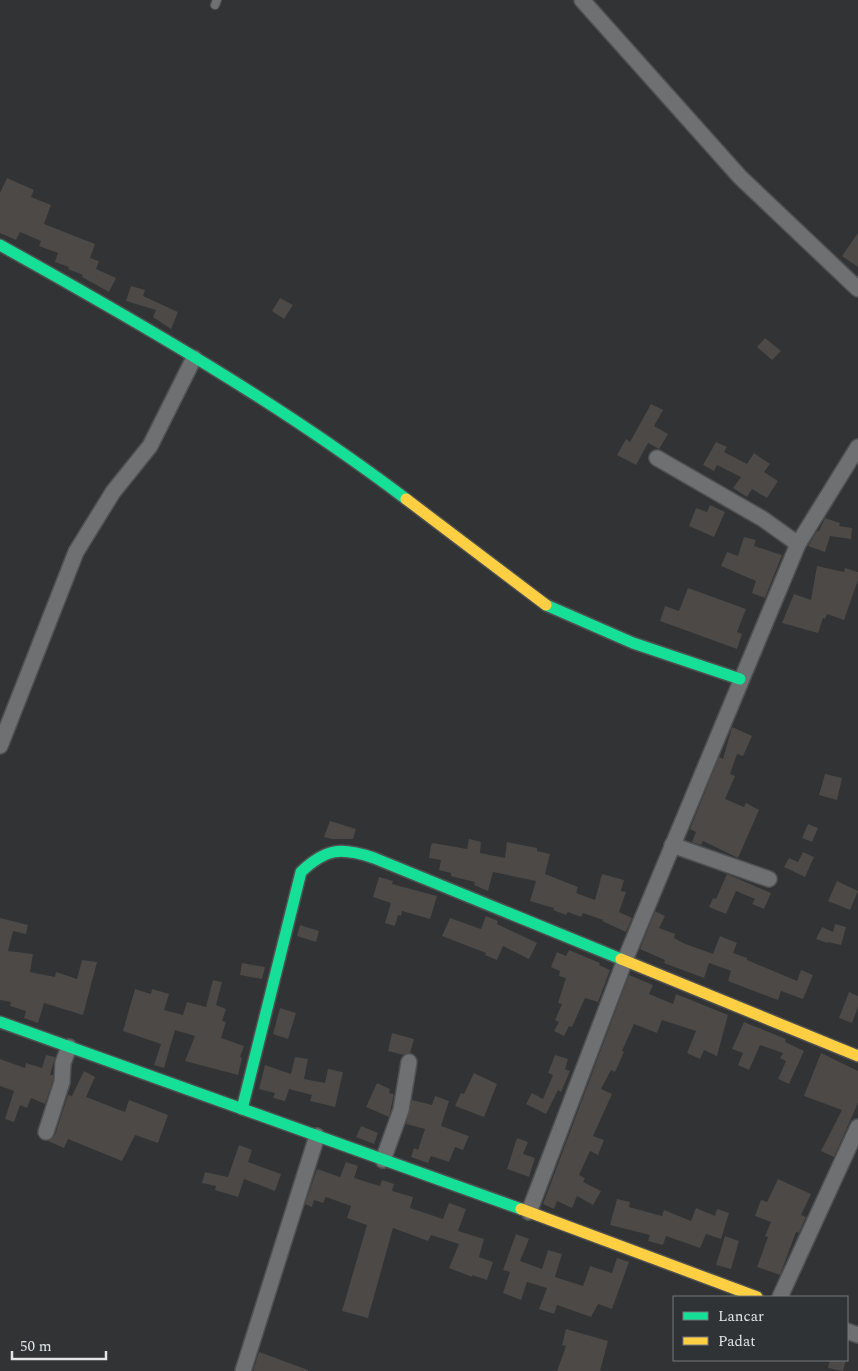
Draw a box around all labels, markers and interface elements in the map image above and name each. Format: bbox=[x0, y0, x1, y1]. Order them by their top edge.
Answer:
legend bbox=[673, 1296, 848, 1361]
text: Lancar bbox=[718, 1305, 764, 1328]
scale bar bbox=[12, 1328, 106, 1360]
text: Padat bbox=[718, 1330, 756, 1353]
text: 50 m bbox=[20, 1335, 52, 1358]

